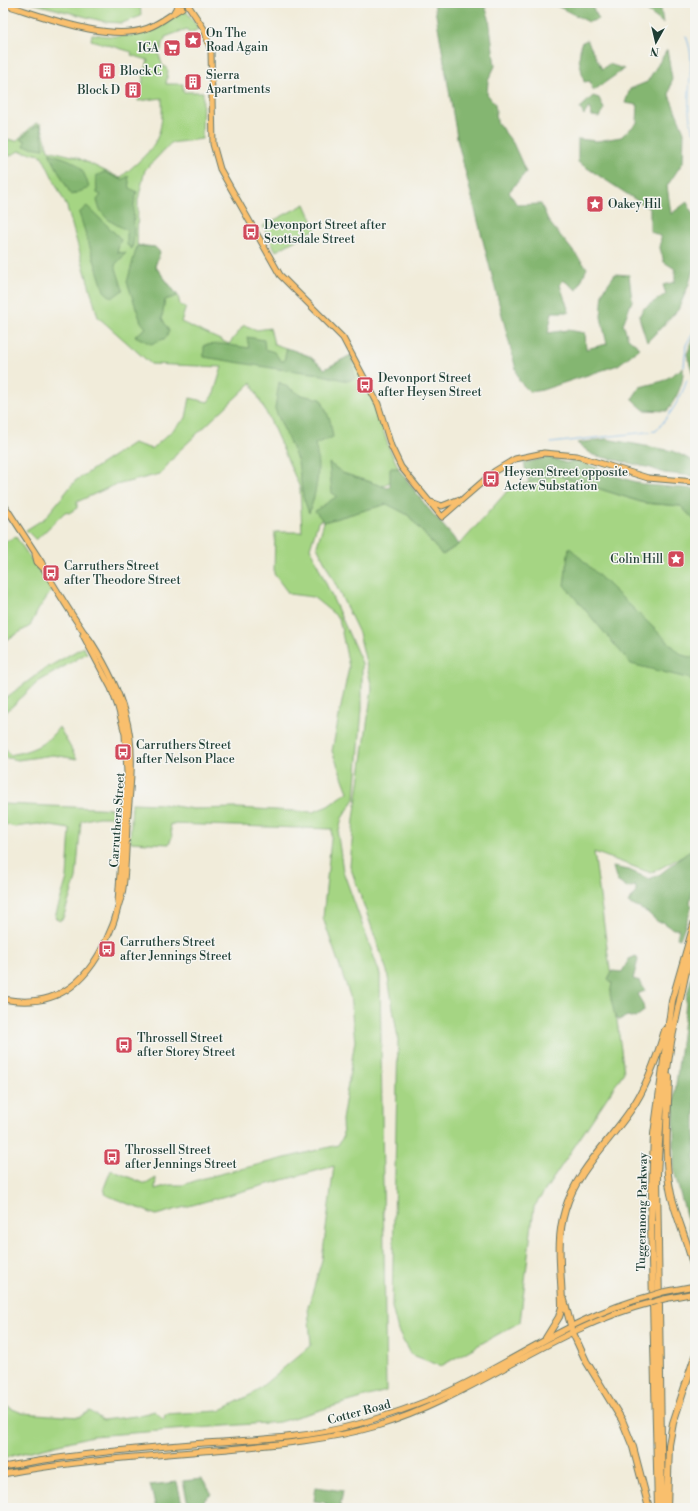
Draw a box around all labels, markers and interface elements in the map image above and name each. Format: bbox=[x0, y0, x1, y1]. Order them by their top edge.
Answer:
north arrow bbox=[636, 22, 676, 62]
place label: On The Road Again bbox=[206, 26, 268, 55]
place icon: On The Road Again bbox=[183, 30, 203, 50]
supermarket icon: IGA bbox=[162, 38, 182, 58]
place label: IGA bbox=[138, 41, 160, 56]
text: N bbox=[649, 43, 660, 58]
building icon: Block C bbox=[97, 61, 117, 81]
place label: Block C bbox=[119, 64, 162, 79]
place label: Sierra Apartments bbox=[205, 68, 270, 97]
building icon: Sierra Apartments bbox=[183, 72, 203, 92]
building icon: Block D bbox=[123, 80, 143, 100]
place label: Block D bbox=[76, 83, 120, 98]
place icon: Oakey Hil bbox=[585, 194, 605, 214]
place label: Oakey Hil bbox=[608, 197, 662, 212]
place label: Devonport Street after Scottsdale Street bbox=[264, 218, 386, 247]
bus stop icon: Devonport Street after Scottsdale Street bbox=[241, 222, 261, 242]
place label: Devonport Street after Heysen Street bbox=[378, 371, 482, 400]
bus stop icon: Devonport Street after Heysen Street bbox=[355, 375, 375, 395]
place label: Heysen Street opposite Actew Substation bbox=[503, 465, 628, 494]
bus stop icon: Heysen Street opposite Actew Substation bbox=[481, 469, 501, 489]
place icon: Colin Hill bbox=[666, 549, 686, 569]
place label: Colin Hill bbox=[610, 552, 663, 567]
place label: Carruthers Street after Theodore Street bbox=[64, 559, 181, 588]
bus stop icon: Carruthers Street after Theodore Street bbox=[41, 563, 61, 583]
place label: Carruthers Street after Nelson Place bbox=[136, 738, 235, 767]
bus stop icon: Carruthers Street after Nelson Place bbox=[113, 742, 133, 762]
street label: Carruthers Street bbox=[107, 771, 128, 868]
place label: Carruthers Street after Jennings Street bbox=[120, 935, 233, 964]
bus stop icon: Carruthers Street after Jennings Street bbox=[97, 939, 117, 959]
place label: Throssell Street after Storey Street bbox=[137, 1031, 236, 1060]
bus stop icon: Throssell Street after Storey Street bbox=[114, 1035, 134, 1055]
place label: Throssell Street after Jennings Street bbox=[125, 1143, 238, 1172]
bus stop icon: Throssell Street after Jennings Street bbox=[102, 1147, 122, 1167]
street label: Tuggeranong Parkway bbox=[634, 1152, 651, 1271]
street label: Cotter Road bbox=[326, 1397, 393, 1428]

